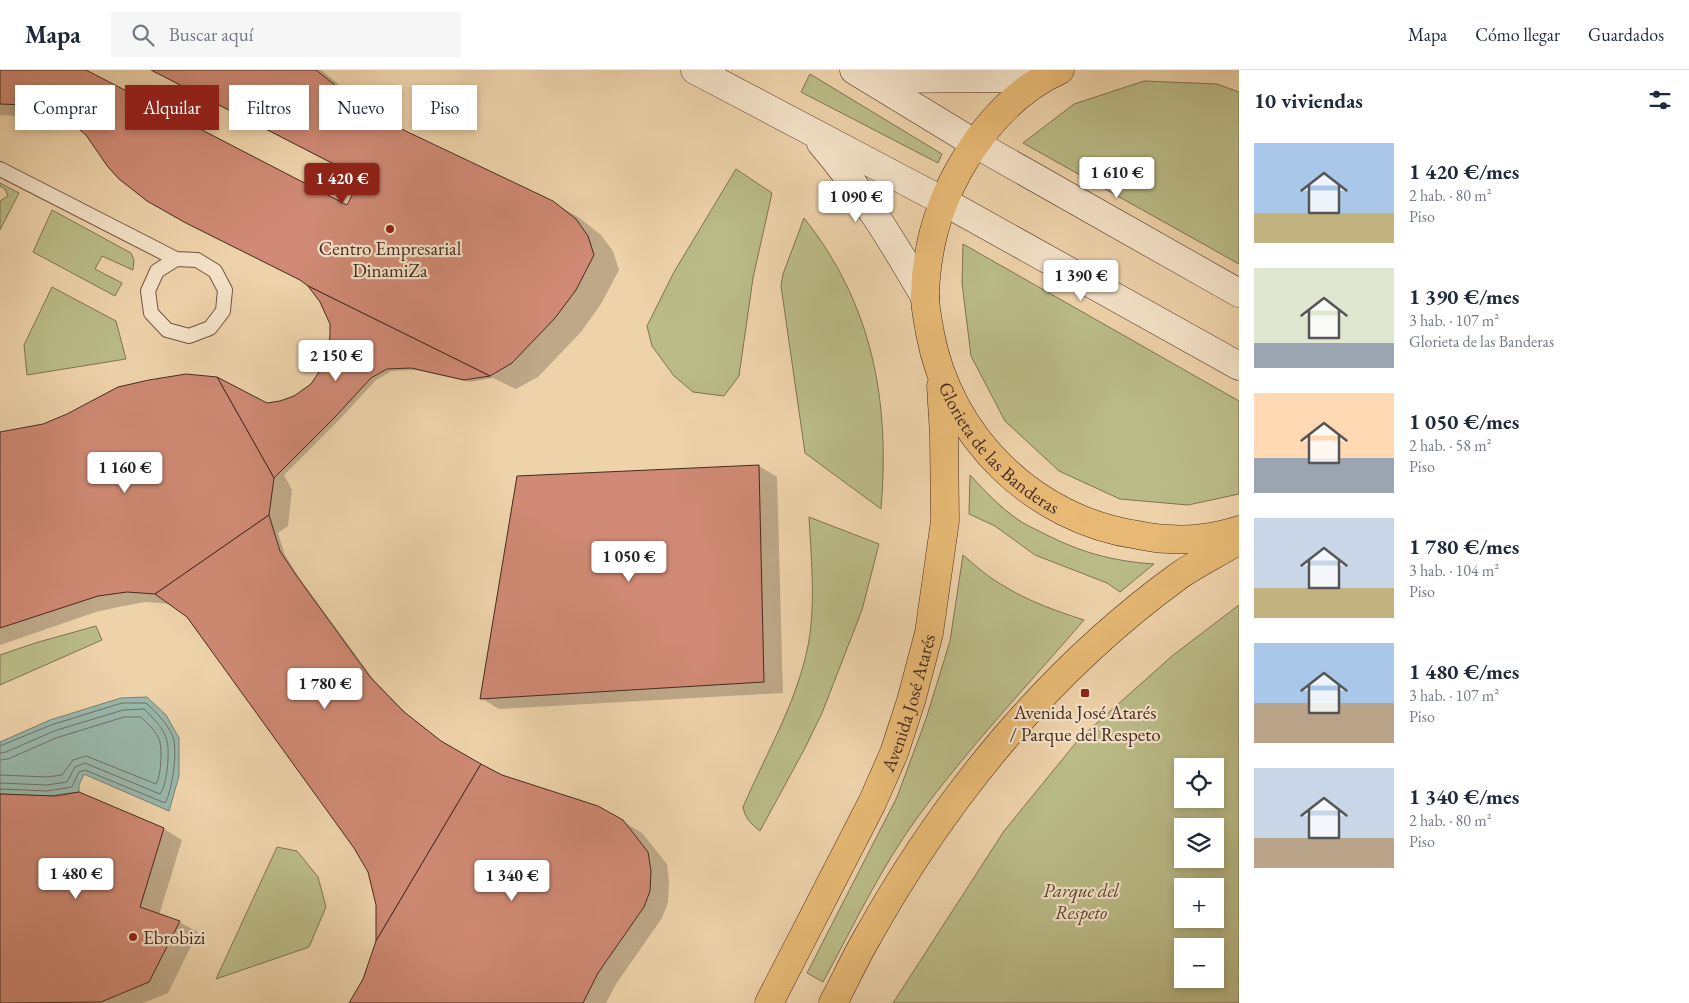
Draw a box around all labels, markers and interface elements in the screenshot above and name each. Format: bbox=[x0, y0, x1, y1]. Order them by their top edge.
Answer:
search box bbox=[111, 12, 461, 57]
text: Mapa bbox=[25, 19, 81, 50]
icon: search bbox=[129, 21, 157, 49]
text: Buscar aquí bbox=[169, 22, 253, 47]
text: Mapa bbox=[1408, 23, 1447, 46]
text: Cómo llegar bbox=[1475, 23, 1560, 46]
text: Guardados bbox=[1588, 23, 1664, 46]
chip: Comprar bbox=[15, 85, 115, 130]
chip: Alquilar bbox=[125, 85, 219, 130]
chip: Filtros bbox=[229, 85, 309, 130]
chip: Nuevo bbox=[319, 85, 402, 130]
chip: Piso bbox=[412, 85, 477, 130]
icon: filters bbox=[1646, 86, 1674, 114]
text: 10 viviendas bbox=[1254, 87, 1363, 114]
pin: 1 610 € bbox=[1071, 156, 1163, 199]
text: 1 420 €/mes bbox=[1409, 158, 1519, 185]
pin: 1 420 € bbox=[296, 162, 388, 205]
text: 1 610 € bbox=[1090, 162, 1144, 183]
icon: home bbox=[1294, 163, 1354, 223]
text: 1 420 € bbox=[315, 168, 369, 189]
pin: 1 090 € bbox=[810, 180, 902, 223]
text: 2 hab. · 80 m² bbox=[1409, 185, 1491, 206]
text: 1 090 € bbox=[829, 186, 883, 207]
text: Piso bbox=[1409, 206, 1435, 227]
marker: Centro Empresarial DinamiZa bbox=[384, 223, 396, 235]
place label: Centro Empresarial DinamiZa bbox=[319, 236, 462, 283]
pin: 1 390 € bbox=[1035, 260, 1127, 302]
text: 1 390 € bbox=[1054, 265, 1108, 286]
text: 1 390 €/mes bbox=[1409, 283, 1519, 310]
icon: home bbox=[1294, 288, 1354, 348]
text: 3 hab. · 107 m² bbox=[1409, 310, 1499, 331]
text: Glorieta de las Banderas bbox=[1409, 331, 1554, 352]
pin: 2 150 € bbox=[290, 340, 382, 382]
text: 2 150 € bbox=[309, 345, 363, 366]
street label: Glorieta de las Banderas bbox=[933, 378, 1064, 519]
text: 1 050 €/mes bbox=[1409, 408, 1519, 435]
icon: home bbox=[1294, 413, 1354, 473]
text: 2 hab. · 58 m² bbox=[1409, 435, 1491, 456]
pin: 1 160 € bbox=[79, 452, 171, 494]
text: Piso bbox=[1409, 456, 1435, 477]
text: 1 160 € bbox=[98, 457, 152, 478]
text: 1 780 €/mes bbox=[1409, 533, 1519, 560]
icon: home bbox=[1294, 538, 1354, 598]
pin: 1 050 € bbox=[583, 540, 675, 583]
text: 1 050 € bbox=[602, 546, 656, 567]
text: 3 hab. · 104 m² bbox=[1409, 560, 1499, 581]
text: Piso bbox=[1409, 581, 1435, 602]
street label: Avenida José Atarés bbox=[875, 631, 941, 776]
text: 1 480 €/mes bbox=[1409, 658, 1519, 685]
icon: home bbox=[1294, 663, 1354, 723]
pin: 1 780 € bbox=[279, 668, 371, 710]
text: 1 780 € bbox=[298, 673, 352, 694]
text: 3 hab. · 107 m² bbox=[1409, 685, 1499, 706]
marker: Avenida José Atarés / Parque del Respeto bbox=[1079, 687, 1091, 699]
place label: Avenida José Atarés / Parque del Respeto bbox=[1009, 700, 1161, 747]
text: Piso bbox=[1409, 706, 1435, 727]
map controls bbox=[1174, 758, 1224, 988]
button: locate bbox=[1174, 758, 1224, 808]
text: 1 340 €/mes bbox=[1409, 783, 1519, 810]
icon: home bbox=[1294, 788, 1354, 848]
text: 2 hab. · 80 m² bbox=[1409, 810, 1491, 831]
button: layers bbox=[1174, 818, 1224, 868]
text: Piso bbox=[1409, 831, 1435, 852]
pin: 1 480 € bbox=[30, 858, 122, 900]
pin: 1 340 € bbox=[466, 860, 558, 902]
text: 1 480 € bbox=[49, 863, 103, 884]
text: 1 340 € bbox=[485, 865, 539, 886]
park label: Parque del Respeto bbox=[1043, 878, 1119, 925]
button: + bbox=[1174, 878, 1224, 928]
place label: Ebrobizi bbox=[143, 925, 206, 950]
marker: Ebrobizi bbox=[127, 931, 139, 943]
button: − bbox=[1174, 938, 1224, 988]

